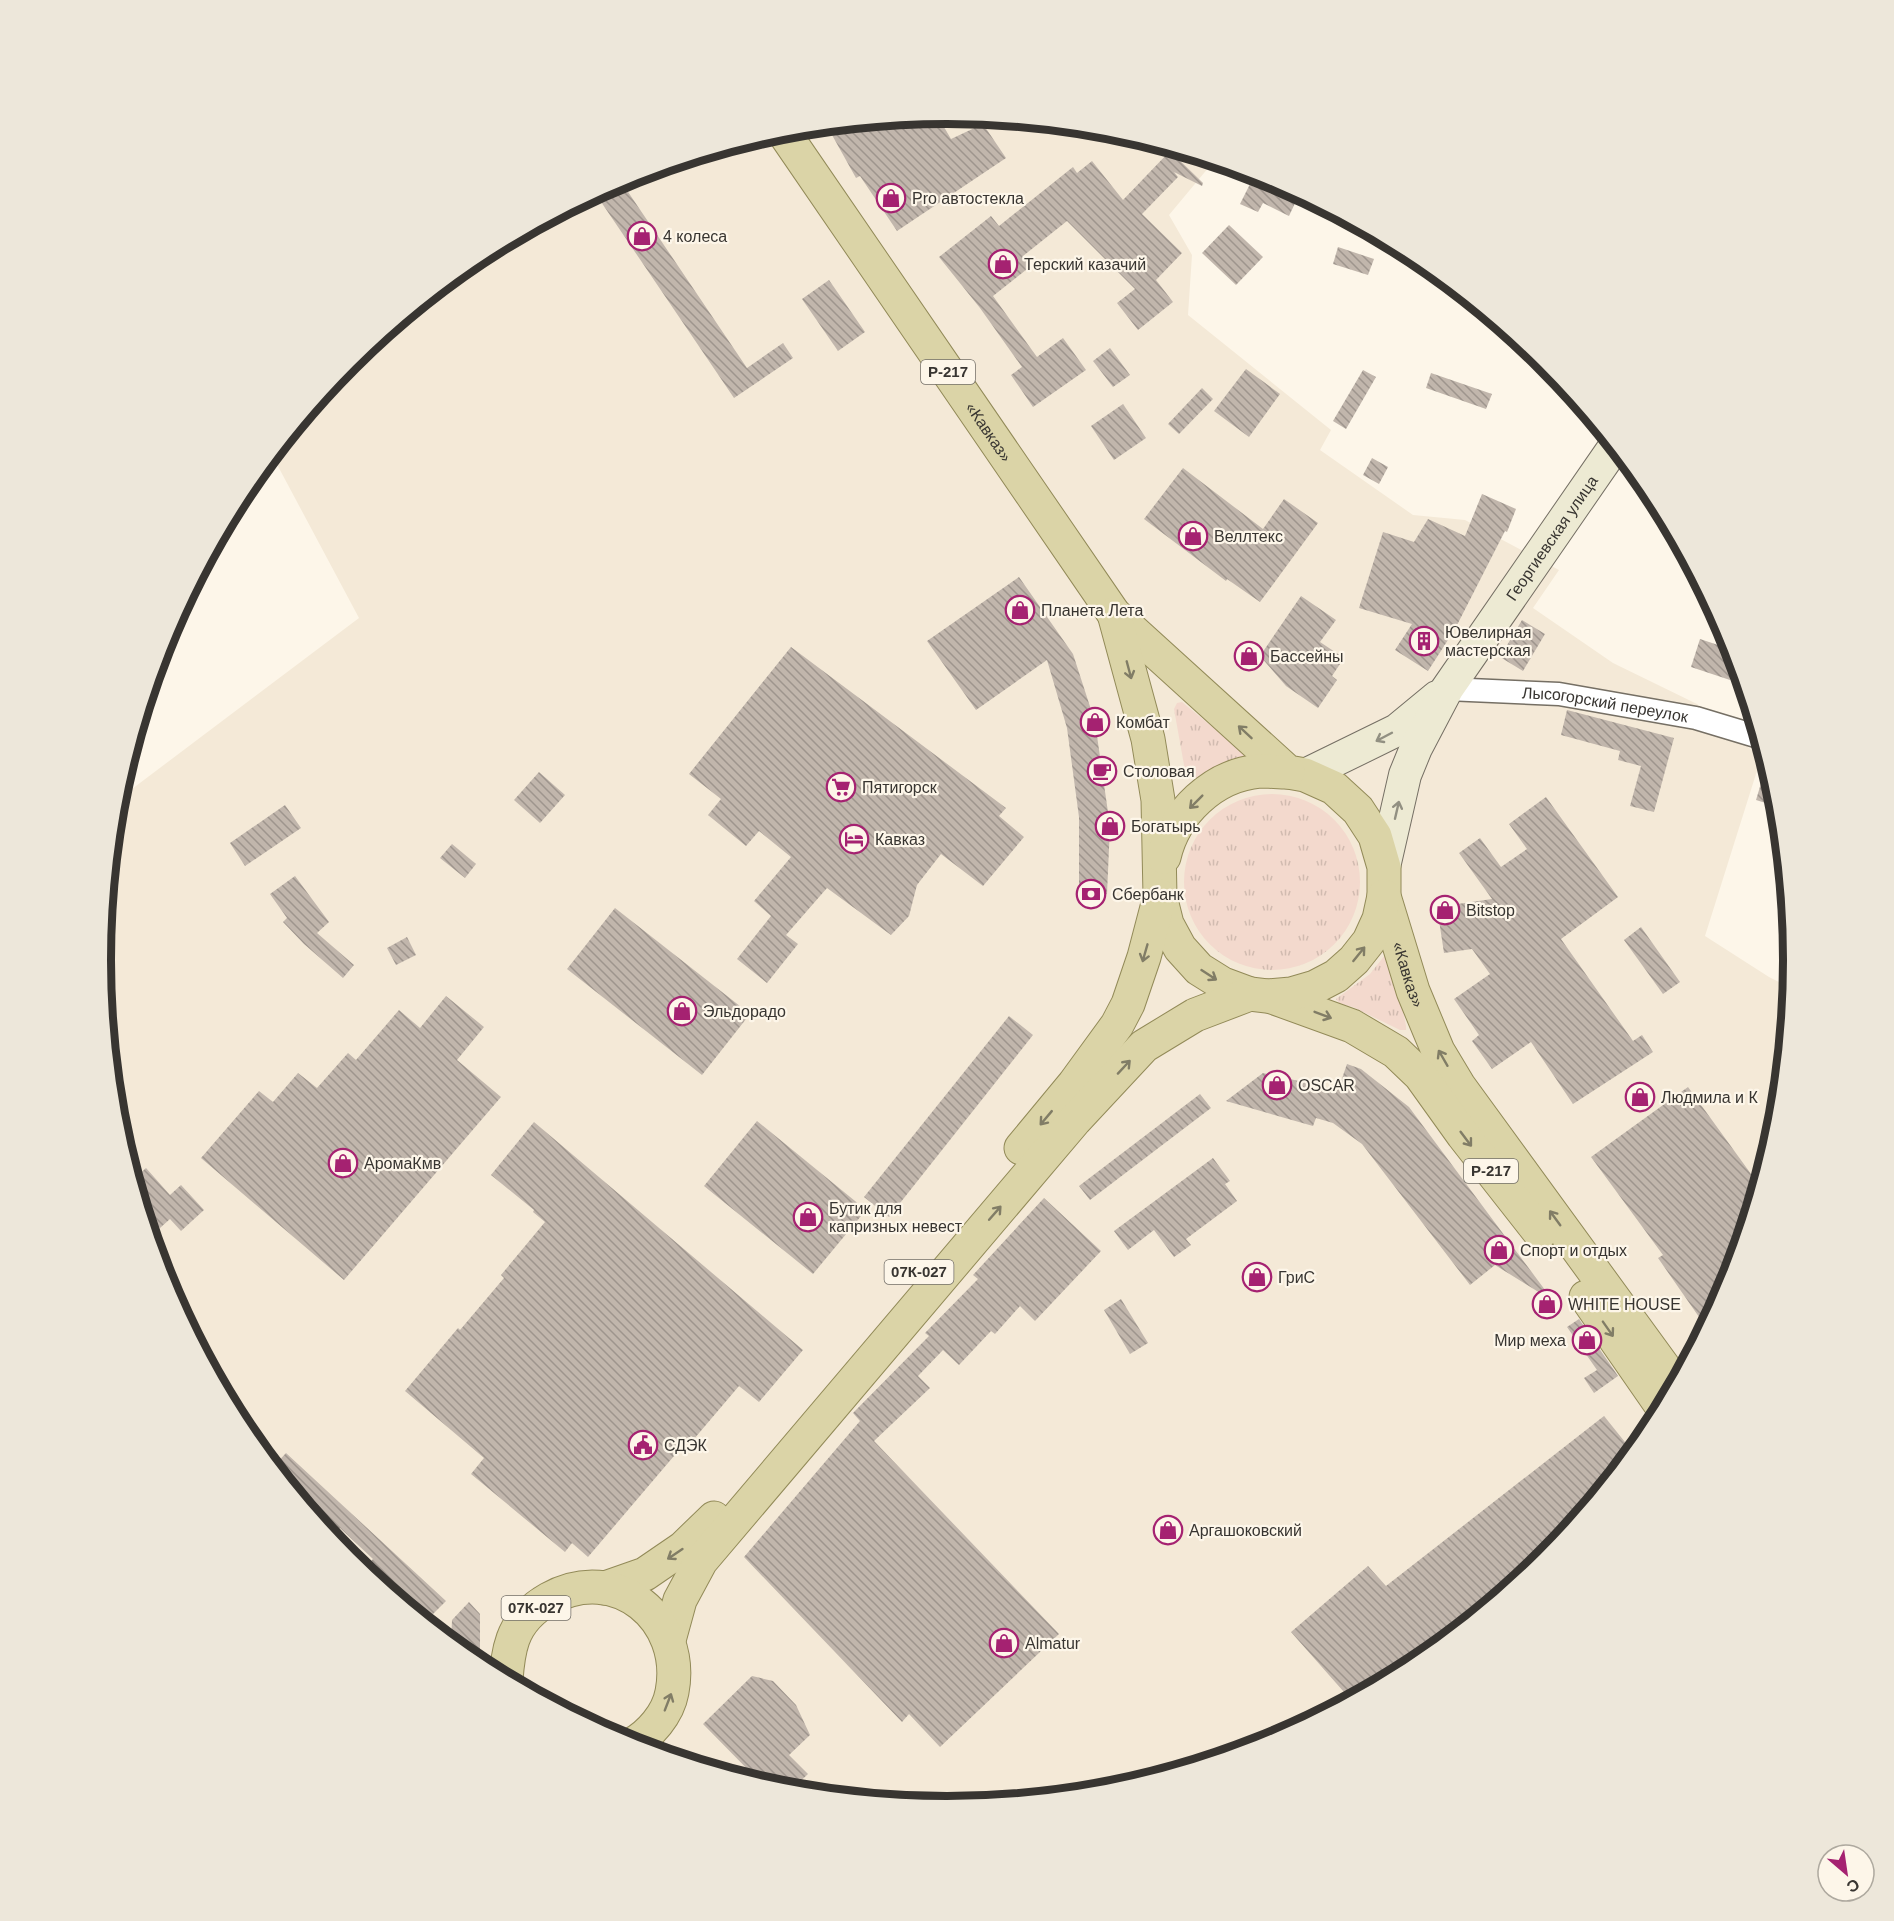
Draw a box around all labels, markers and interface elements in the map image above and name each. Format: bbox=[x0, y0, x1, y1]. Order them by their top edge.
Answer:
shop icon: Pro автостекла bbox=[875, 182, 907, 214]
place label: Pro автостекла bbox=[912, 190, 1024, 207]
shop icon: 4 колеса bbox=[626, 220, 658, 252]
place label: 4 колеса bbox=[663, 228, 727, 245]
shop icon: Терский казачий bbox=[987, 248, 1019, 280]
place label: Терский казачий bbox=[1024, 256, 1146, 273]
road number: Р-217 bbox=[921, 360, 975, 384]
street label: «Кавказ» bbox=[962, 399, 1015, 465]
street label: Георгиевская улица bbox=[1503, 472, 1601, 604]
shop icon: Веллтекс bbox=[1177, 520, 1209, 552]
place label: Веллтекс bbox=[1214, 528, 1283, 545]
shop icon: Планета Лета bbox=[1004, 594, 1036, 626]
place label: Планета Лета bbox=[1041, 602, 1143, 619]
place label: Ювелирная мастерская bbox=[1445, 624, 1531, 659]
building icon: Ювелирная мастерская bbox=[1408, 625, 1440, 657]
shop icon: Бассейны bbox=[1233, 640, 1265, 672]
place label: Бассейны bbox=[1270, 648, 1344, 665]
one-way arrow bbox=[1124, 660, 1135, 679]
street label: Лысогорский переулок bbox=[1522, 684, 1690, 726]
shop icon: Комбат bbox=[1079, 706, 1111, 738]
place label: Комбат bbox=[1116, 714, 1170, 731]
one-way arrow bbox=[1238, 725, 1253, 739]
one-way arrow bbox=[1375, 732, 1393, 743]
cafe icon: Столовая bbox=[1086, 755, 1118, 787]
place label: Столовая bbox=[1123, 763, 1195, 780]
supermarket icon: Пятигорск bbox=[825, 771, 857, 803]
place label: Пятигорск bbox=[862, 779, 938, 796]
one-way arrow bbox=[1189, 794, 1203, 809]
one-way arrow bbox=[1391, 800, 1403, 819]
shop icon: Богатырь bbox=[1094, 810, 1126, 842]
place label: Богатырь bbox=[1131, 818, 1201, 835]
hotel icon: Кавказ bbox=[838, 823, 870, 855]
place label: Кавказ bbox=[875, 831, 925, 848]
bank icon: Сбербанк bbox=[1075, 878, 1107, 910]
place label: Сбербанк bbox=[1112, 886, 1185, 903]
shop icon: Bitstop bbox=[1429, 894, 1461, 926]
place label: Bitstop bbox=[1466, 902, 1515, 919]
street label: «Кавказ» bbox=[1389, 940, 1427, 1010]
one-way arrow bbox=[1138, 943, 1150, 962]
one-way arrow bbox=[1352, 946, 1365, 962]
one-way arrow bbox=[1200, 970, 1217, 982]
shop icon: Эльдорадо bbox=[666, 995, 698, 1027]
place label: Эльдорадо bbox=[703, 1003, 786, 1020]
one-way arrow bbox=[1313, 1010, 1331, 1021]
one-way arrow bbox=[1436, 1050, 1448, 1067]
one-way arrow bbox=[1117, 1060, 1131, 1075]
shop icon: OSCAR bbox=[1261, 1069, 1293, 1101]
place label: OSCAR bbox=[1298, 1077, 1355, 1094]
shop icon: Людмила и К bbox=[1624, 1081, 1656, 1113]
place label: Людмила и К bbox=[1661, 1089, 1758, 1106]
one-way arrow bbox=[1039, 1110, 1053, 1125]
one-way arrow bbox=[1460, 1131, 1472, 1147]
shop icon: АромаКмв bbox=[327, 1147, 359, 1179]
place label: АромаКмв bbox=[364, 1155, 441, 1172]
road number: Р-217 bbox=[1464, 1159, 1518, 1183]
place label: Бутик для капризных невест bbox=[829, 1200, 963, 1235]
shop icon: Бутик для капризных невест bbox=[792, 1201, 824, 1233]
one-way arrow bbox=[988, 1206, 1002, 1221]
one-way arrow bbox=[1549, 1210, 1561, 1226]
shop icon: Спорт и отдых bbox=[1483, 1234, 1515, 1266]
place label: Спорт и отдых bbox=[1520, 1242, 1627, 1259]
road number: 07К-027 bbox=[884, 1260, 954, 1284]
shop icon: ГриС bbox=[1241, 1261, 1273, 1293]
place label: ГриС bbox=[1278, 1269, 1315, 1286]
shop icon: WHITE HOUSE bbox=[1531, 1288, 1563, 1320]
place label: WHITE HOUSE bbox=[1568, 1296, 1681, 1313]
one-way arrow bbox=[1602, 1320, 1614, 1336]
shop icon: Мир меха bbox=[1571, 1324, 1603, 1356]
place label: Мир меха bbox=[1494, 1332, 1566, 1349]
public building icon: СДЭК bbox=[627, 1429, 659, 1461]
place label: СДЭК bbox=[664, 1437, 708, 1454]
shop icon: Аргашоковский bbox=[1152, 1514, 1184, 1546]
place label: Аргашоковский bbox=[1189, 1522, 1302, 1539]
one-way arrow bbox=[667, 1548, 683, 1560]
road number: 07К-027 bbox=[502, 1596, 570, 1620]
shop icon: Almatur bbox=[988, 1627, 1020, 1659]
place label: Almatur bbox=[1025, 1635, 1081, 1652]
one-way arrow bbox=[663, 1693, 674, 1712]
north arrow bbox=[1816, 1843, 1876, 1903]
text: С bbox=[1843, 1875, 1862, 1896]

